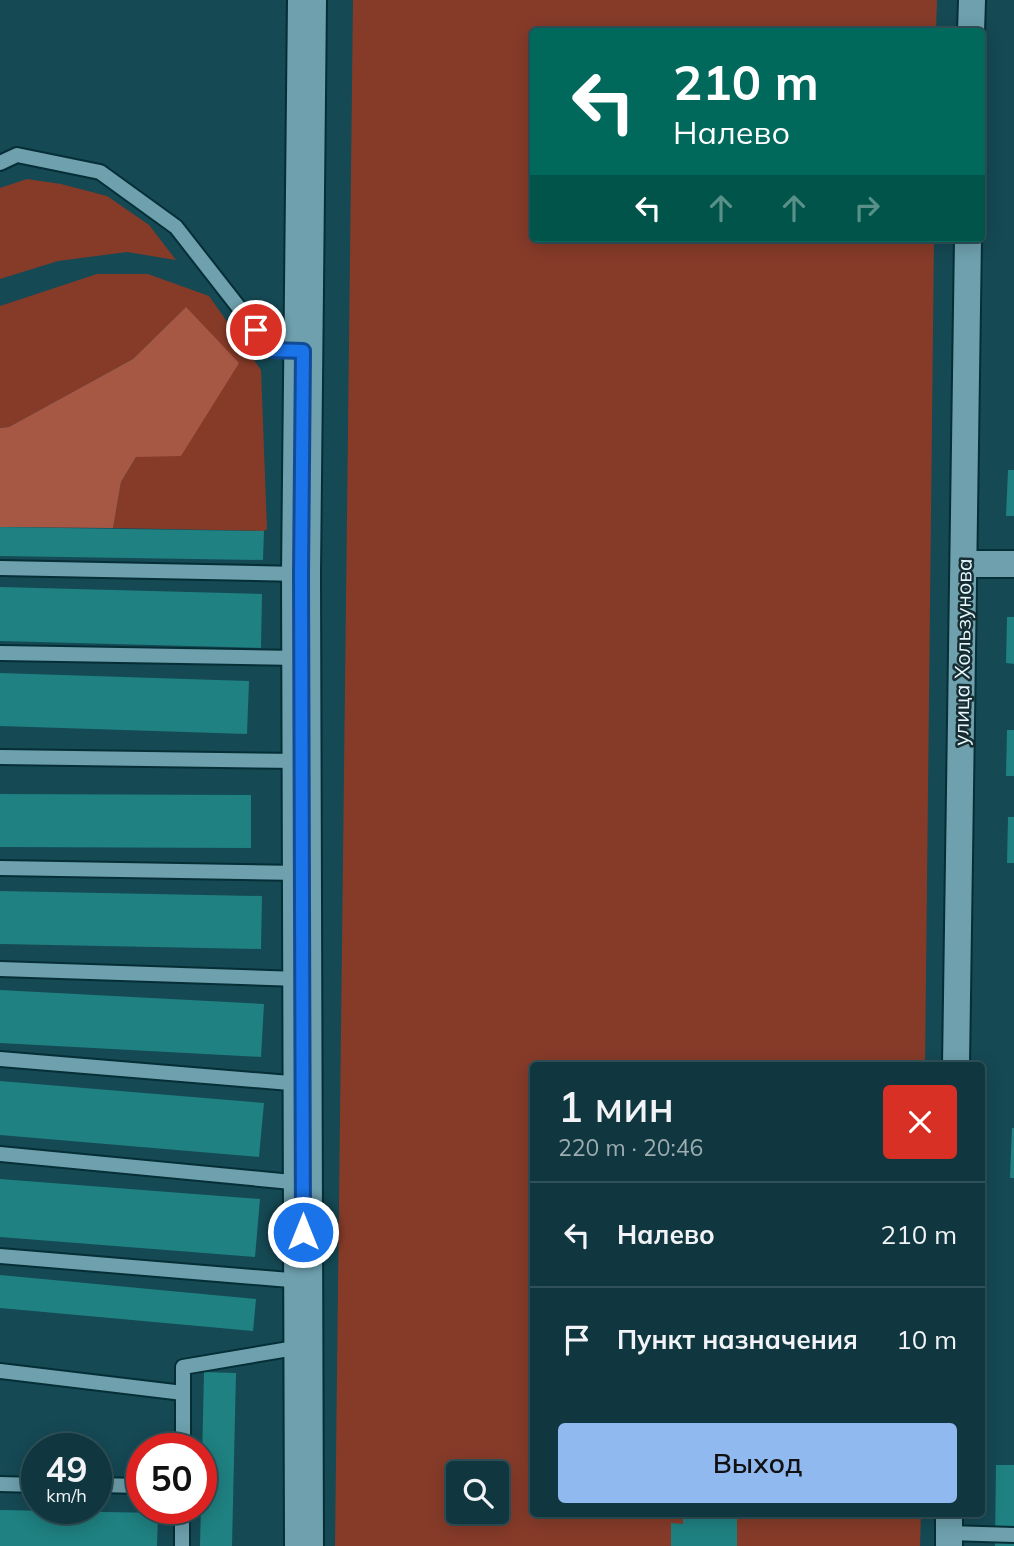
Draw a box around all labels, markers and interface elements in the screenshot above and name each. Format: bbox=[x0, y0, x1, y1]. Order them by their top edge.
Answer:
text: 210 m bbox=[673, 51, 819, 112]
icon: left bbox=[558, 56, 649, 147]
text: Налево bbox=[673, 112, 790, 152]
icon: left bbox=[629, 189, 667, 227]
icon: ahead bbox=[702, 189, 740, 227]
icon: ahead bbox=[775, 189, 813, 227]
icon: right bbox=[848, 189, 886, 227]
pin bbox=[226, 300, 286, 360]
icon: arrive bbox=[237, 311, 275, 349]
street label: улица Хользунова bbox=[947, 558, 977, 746]
text: 1 мин bbox=[558, 1080, 674, 1133]
button: close bbox=[883, 1085, 957, 1159]
text: 220 m · 20:46 bbox=[558, 1133, 703, 1162]
position arrow bbox=[266, 1195, 340, 1269]
icon: left bbox=[558, 1216, 596, 1254]
text: Налево bbox=[617, 1218, 715, 1251]
text: 210 m bbox=[881, 1218, 957, 1251]
icon: arrive bbox=[558, 1321, 596, 1359]
text: Пункт назначения bbox=[617, 1323, 858, 1356]
text: 10 m bbox=[896, 1323, 957, 1356]
button: Выход bbox=[558, 1423, 957, 1503]
speed limit sign: 50 bbox=[126, 1433, 217, 1524]
text: 49 bbox=[45, 1447, 88, 1491]
map controls bbox=[446, 1461, 509, 1524]
button: search bbox=[446, 1461, 509, 1524]
text: km/h bbox=[46, 1484, 87, 1507]

